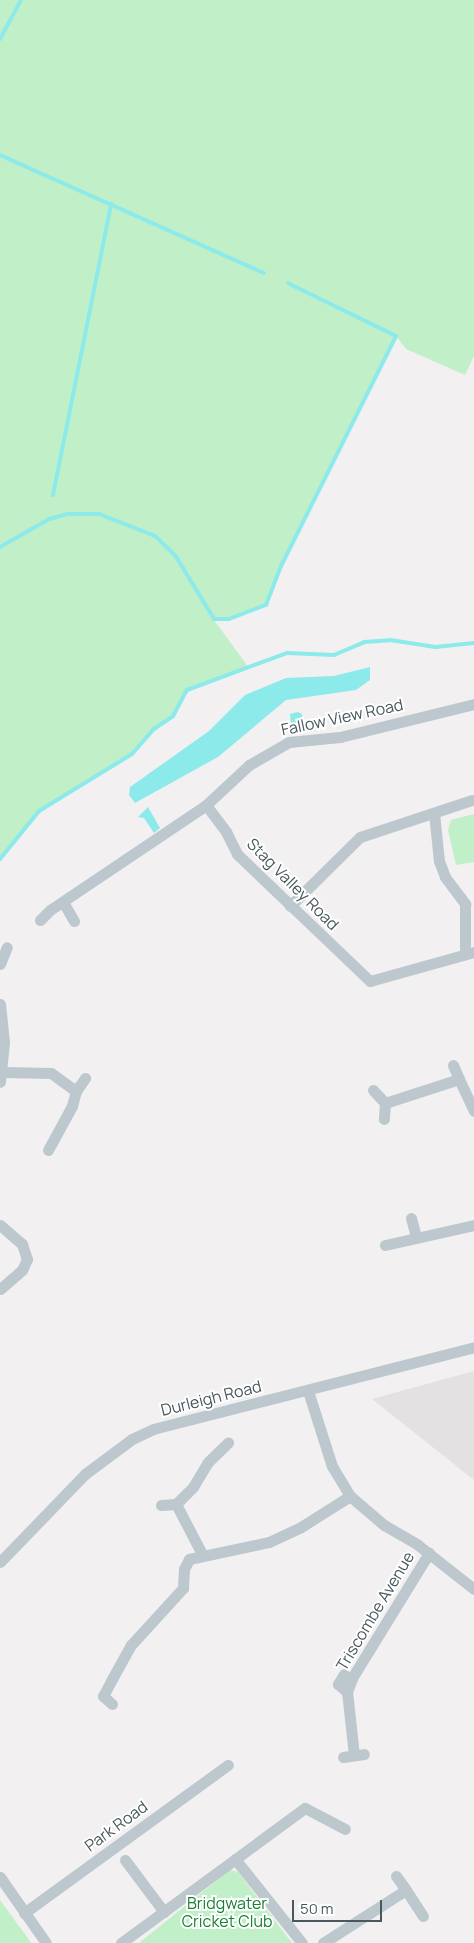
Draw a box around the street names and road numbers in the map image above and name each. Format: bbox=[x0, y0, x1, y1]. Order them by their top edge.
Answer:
street label: Fallow View Road bbox=[279, 695, 405, 739]
street label: Stag Valley Road bbox=[243, 834, 343, 934]
street label: Durleigh Road bbox=[159, 1376, 263, 1420]
street label: Triscombe Avenue bbox=[332, 1548, 418, 1674]
street label: Park Road bbox=[81, 1797, 151, 1855]

